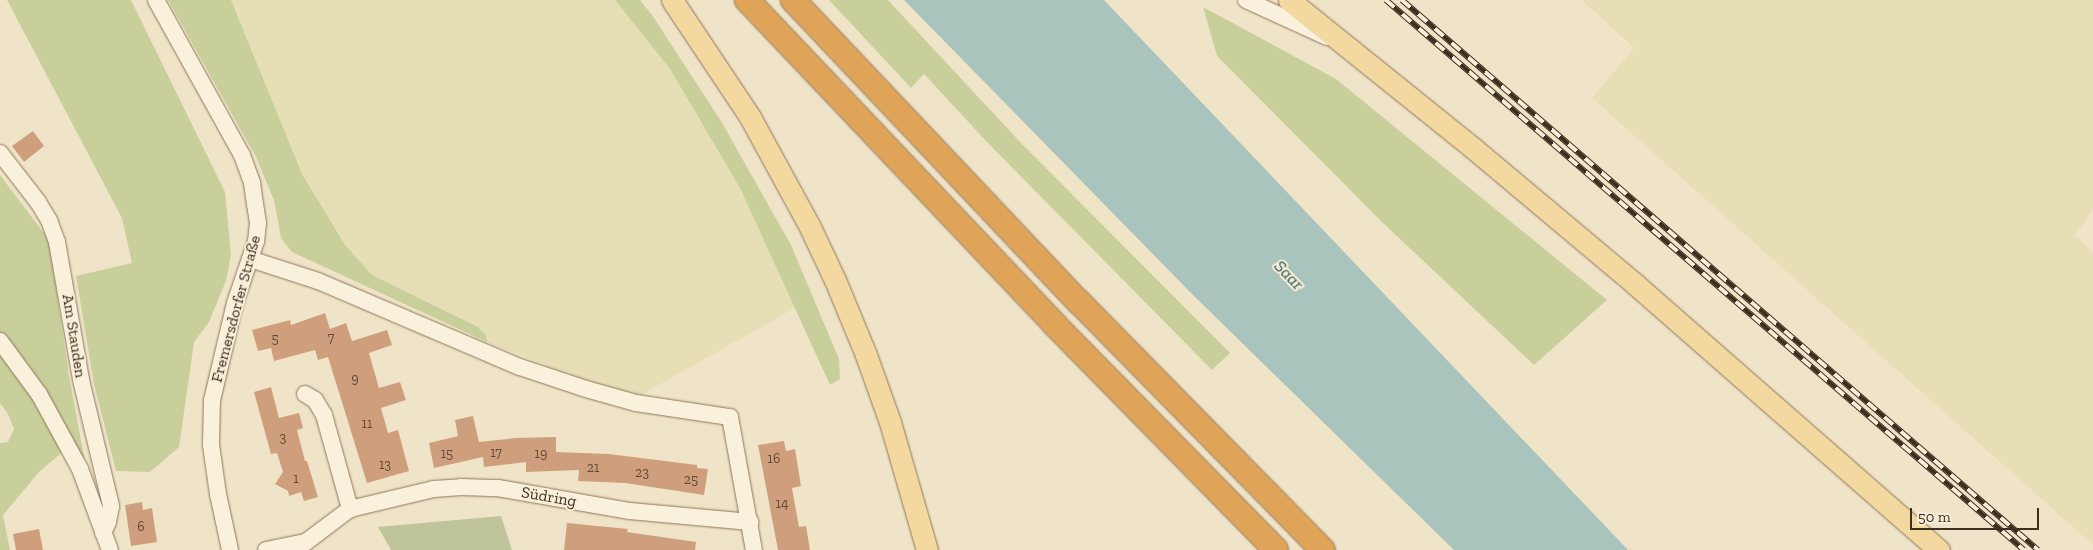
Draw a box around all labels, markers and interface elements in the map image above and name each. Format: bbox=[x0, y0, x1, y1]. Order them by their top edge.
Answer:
street label: Fremersdorfer Straße bbox=[207, 233, 265, 385]
water label: Saar bbox=[1270, 255, 1308, 295]
street label: Am Stauden bbox=[58, 293, 90, 379]
house number: 7 bbox=[328, 330, 334, 346]
house number: 5 bbox=[271, 331, 279, 347]
house number: 9 bbox=[351, 371, 359, 387]
house number: 11 bbox=[362, 416, 372, 432]
house number: 3 bbox=[280, 430, 286, 446]
house number: 17 bbox=[490, 445, 502, 461]
house number: 15 bbox=[441, 446, 453, 462]
house number: 19 bbox=[535, 446, 547, 462]
house number: 16 bbox=[768, 451, 780, 467]
house number: 13 bbox=[379, 457, 391, 473]
house number: 21 bbox=[587, 460, 599, 476]
house number: 23 bbox=[635, 465, 649, 481]
house number: 1 bbox=[293, 471, 299, 487]
house number: 25 bbox=[684, 472, 698, 488]
street label: Südring bbox=[520, 483, 578, 511]
house number: 14 bbox=[776, 496, 788, 512]
scale bar bbox=[1913, 498, 2042, 530]
text: 50 m bbox=[1918, 508, 1951, 526]
house number: 6 bbox=[137, 519, 145, 535]

